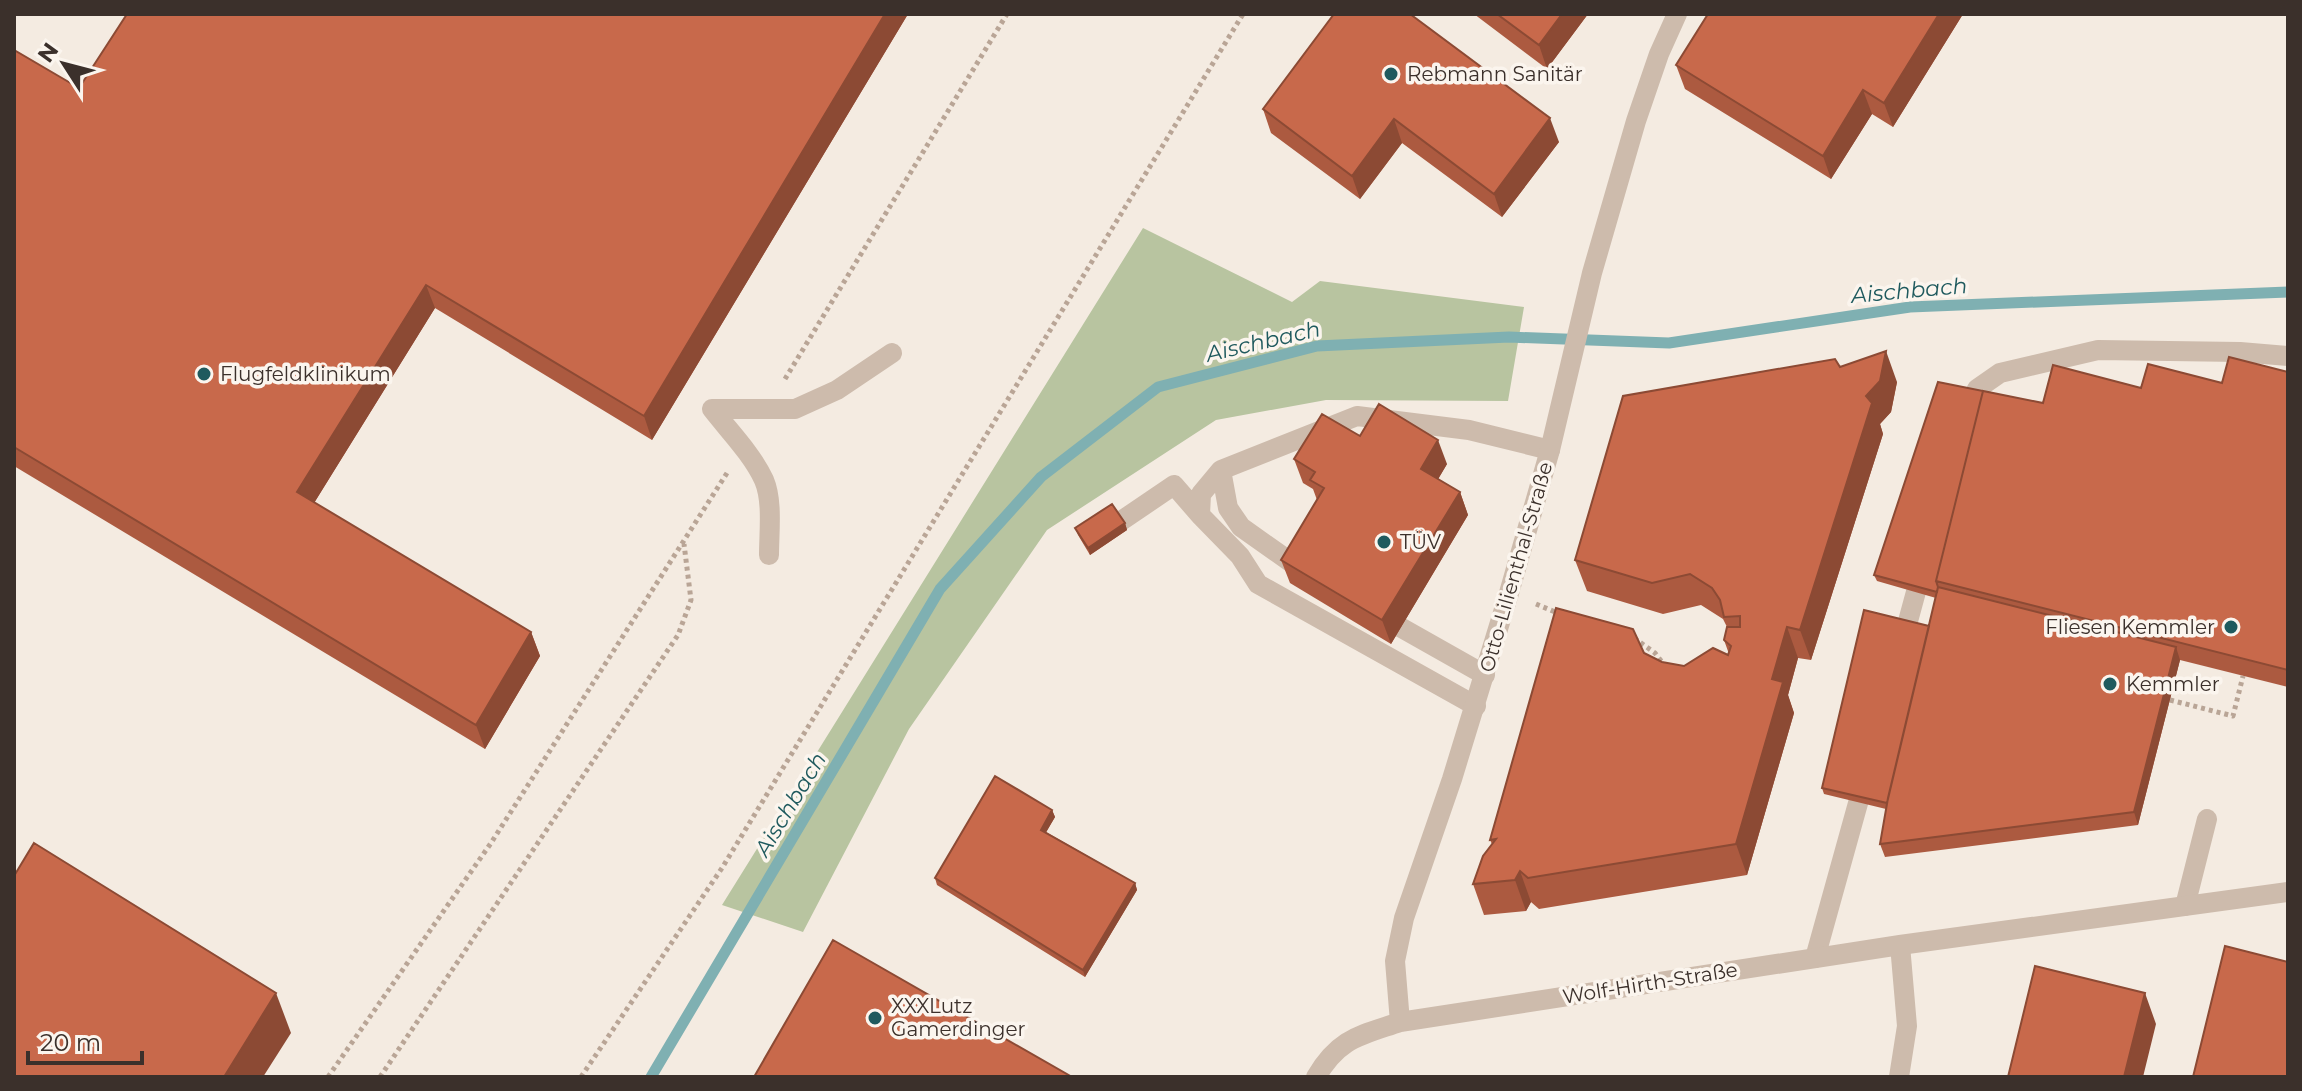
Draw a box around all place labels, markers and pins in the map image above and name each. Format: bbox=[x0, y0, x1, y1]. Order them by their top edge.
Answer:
place label: Rebmann Sanitär bbox=[1407, 62, 1583, 86]
marker: Rebmann Sanitär bbox=[1382, 65, 1400, 83]
place label: Flugfeldklinikum bbox=[220, 362, 391, 386]
marker: Flugfeldklinikum bbox=[195, 365, 213, 383]
place label: TÜV bbox=[1400, 530, 1441, 554]
marker: TÜV bbox=[1375, 533, 1393, 551]
place label: Fliesen Kemmler bbox=[2045, 615, 2215, 639]
marker: Fliesen Kemmler bbox=[2222, 618, 2240, 636]
place label: Kemmler bbox=[2126, 672, 2220, 696]
marker: Kemmler bbox=[2101, 675, 2119, 693]
place label: XXXLutz Gamerdinger bbox=[891, 994, 1026, 1041]
marker: XXXLutz Gamerdinger bbox=[866, 1009, 884, 1027]

